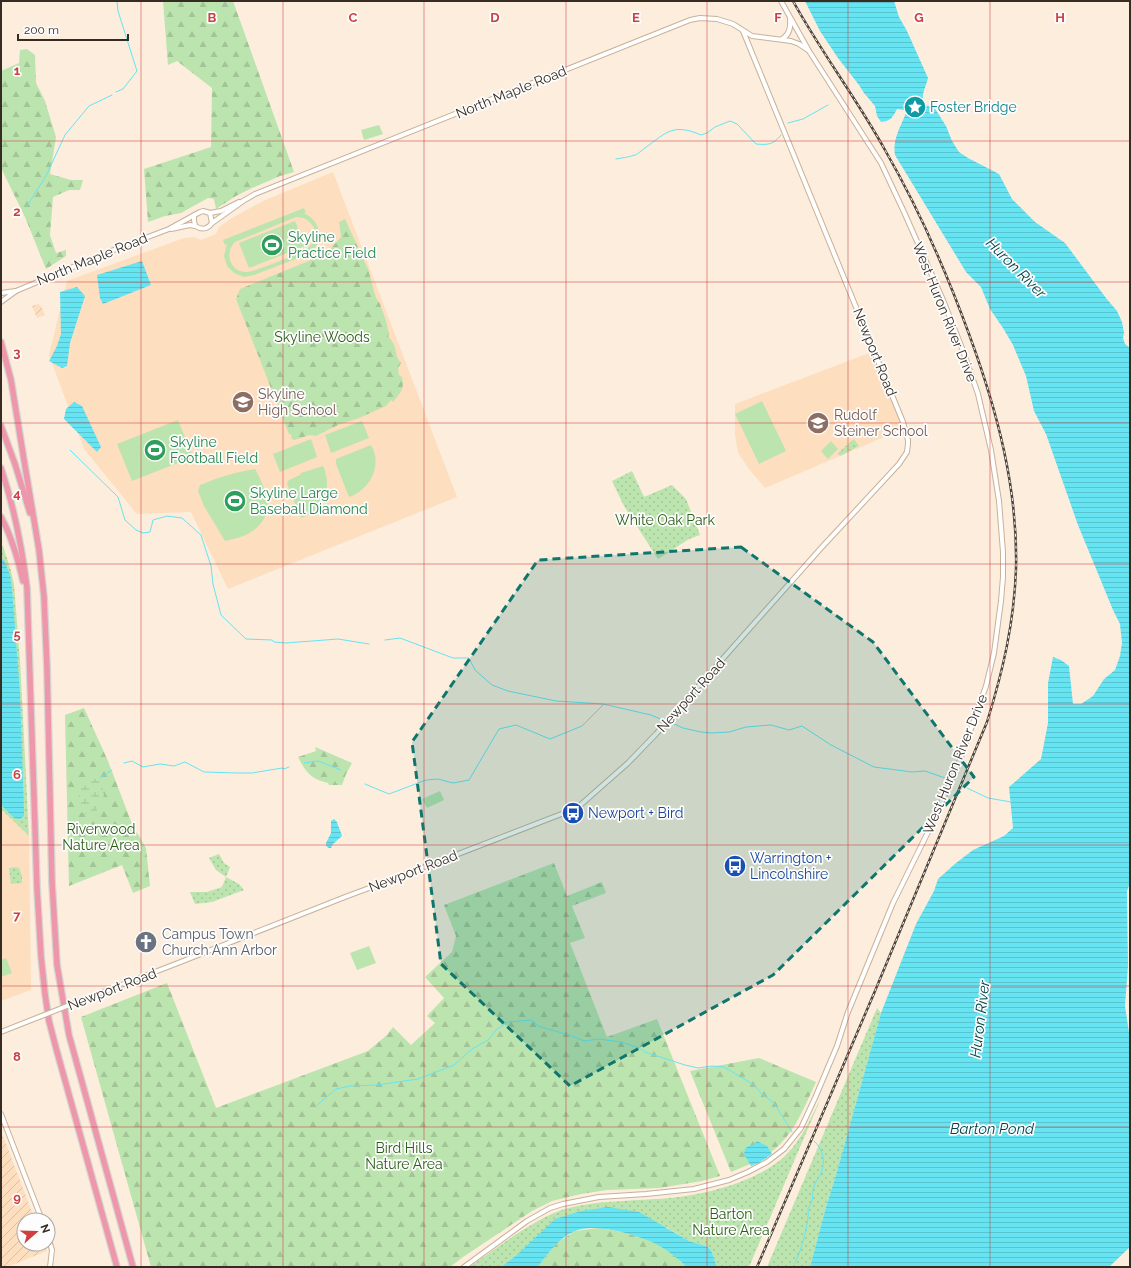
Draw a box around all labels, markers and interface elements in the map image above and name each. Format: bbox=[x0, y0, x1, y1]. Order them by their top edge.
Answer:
text: B bbox=[208, 10, 217, 25]
text: C bbox=[349, 10, 358, 25]
text: D bbox=[490, 10, 500, 25]
text: E bbox=[632, 10, 640, 25]
text: F bbox=[774, 10, 782, 25]
text: G bbox=[914, 10, 924, 25]
text: H bbox=[1055, 10, 1065, 25]
scale bar bbox=[18, 16, 128, 42]
text: 200 m bbox=[24, 23, 59, 37]
street label: North Maple Road bbox=[453, 62, 569, 122]
text: 1 bbox=[14, 63, 21, 78]
place icon: Foster Bridge bbox=[902, 94, 928, 120]
place label: Foster Bridge bbox=[930, 99, 1017, 115]
text: 2 bbox=[13, 204, 21, 219]
street label: North Maple Road bbox=[34, 229, 150, 289]
place label: Skyline Practice Field bbox=[288, 229, 376, 261]
sports icon: Skyline Practice Field bbox=[259, 232, 285, 258]
water label: Huron River bbox=[982, 234, 1050, 302]
street label: West Huron River Drive bbox=[910, 240, 980, 384]
street label: Newport Road bbox=[850, 306, 900, 398]
park label: Skyline Woods bbox=[274, 329, 370, 345]
text: 3 bbox=[13, 345, 21, 360]
place label: Skyline High School bbox=[258, 386, 337, 418]
school or university icon: Skyline High School bbox=[230, 389, 256, 415]
place label: Rudolf Steiner School bbox=[834, 407, 928, 439]
school or university icon: Rudolf Steiner School bbox=[805, 410, 831, 436]
place label: Skyline Football Field bbox=[170, 434, 258, 466]
sports icon: Skyline Football Field bbox=[142, 437, 168, 463]
place label: Skyline Large Baseball Diamond bbox=[250, 485, 368, 517]
text: 4 bbox=[13, 486, 21, 501]
sports icon: Skyline Large Baseball Diamond bbox=[222, 488, 248, 514]
park label: White Oak Park bbox=[615, 512, 716, 528]
text: 5 bbox=[13, 627, 21, 642]
street label: Newport Road bbox=[654, 655, 728, 735]
street label: West Huron River Drive bbox=[920, 692, 990, 836]
text: 6 bbox=[13, 767, 21, 782]
bus stop icon: Newport + Bird bbox=[560, 800, 586, 826]
place label: Newport + Bird bbox=[588, 805, 683, 821]
park label: Riverwood Nature Area bbox=[62, 821, 140, 853]
street label: Newport Road bbox=[366, 847, 460, 895]
place label: Warrington + Lincolnshire bbox=[750, 850, 832, 882]
bus stop icon: Warrington + Lincolnshire bbox=[722, 853, 748, 879]
text: 7 bbox=[13, 908, 21, 923]
place label: Campus Town Church Ann Arbor bbox=[162, 926, 277, 958]
church icon: Campus Town Church Ann Arbor bbox=[133, 929, 159, 955]
street label: Newport Road bbox=[65, 965, 159, 1013]
water label: Huron River bbox=[966, 978, 994, 1059]
text: 8 bbox=[13, 1049, 21, 1064]
water label: Barton Pond bbox=[950, 1120, 1035, 1138]
park label: Bird Hills Nature Area bbox=[365, 1140, 443, 1172]
text: 9 bbox=[13, 1190, 21, 1205]
park label: Barton Nature Area bbox=[692, 1206, 770, 1238]
north arrow bbox=[16, 1212, 56, 1252]
text: N bbox=[37, 1223, 52, 1235]

